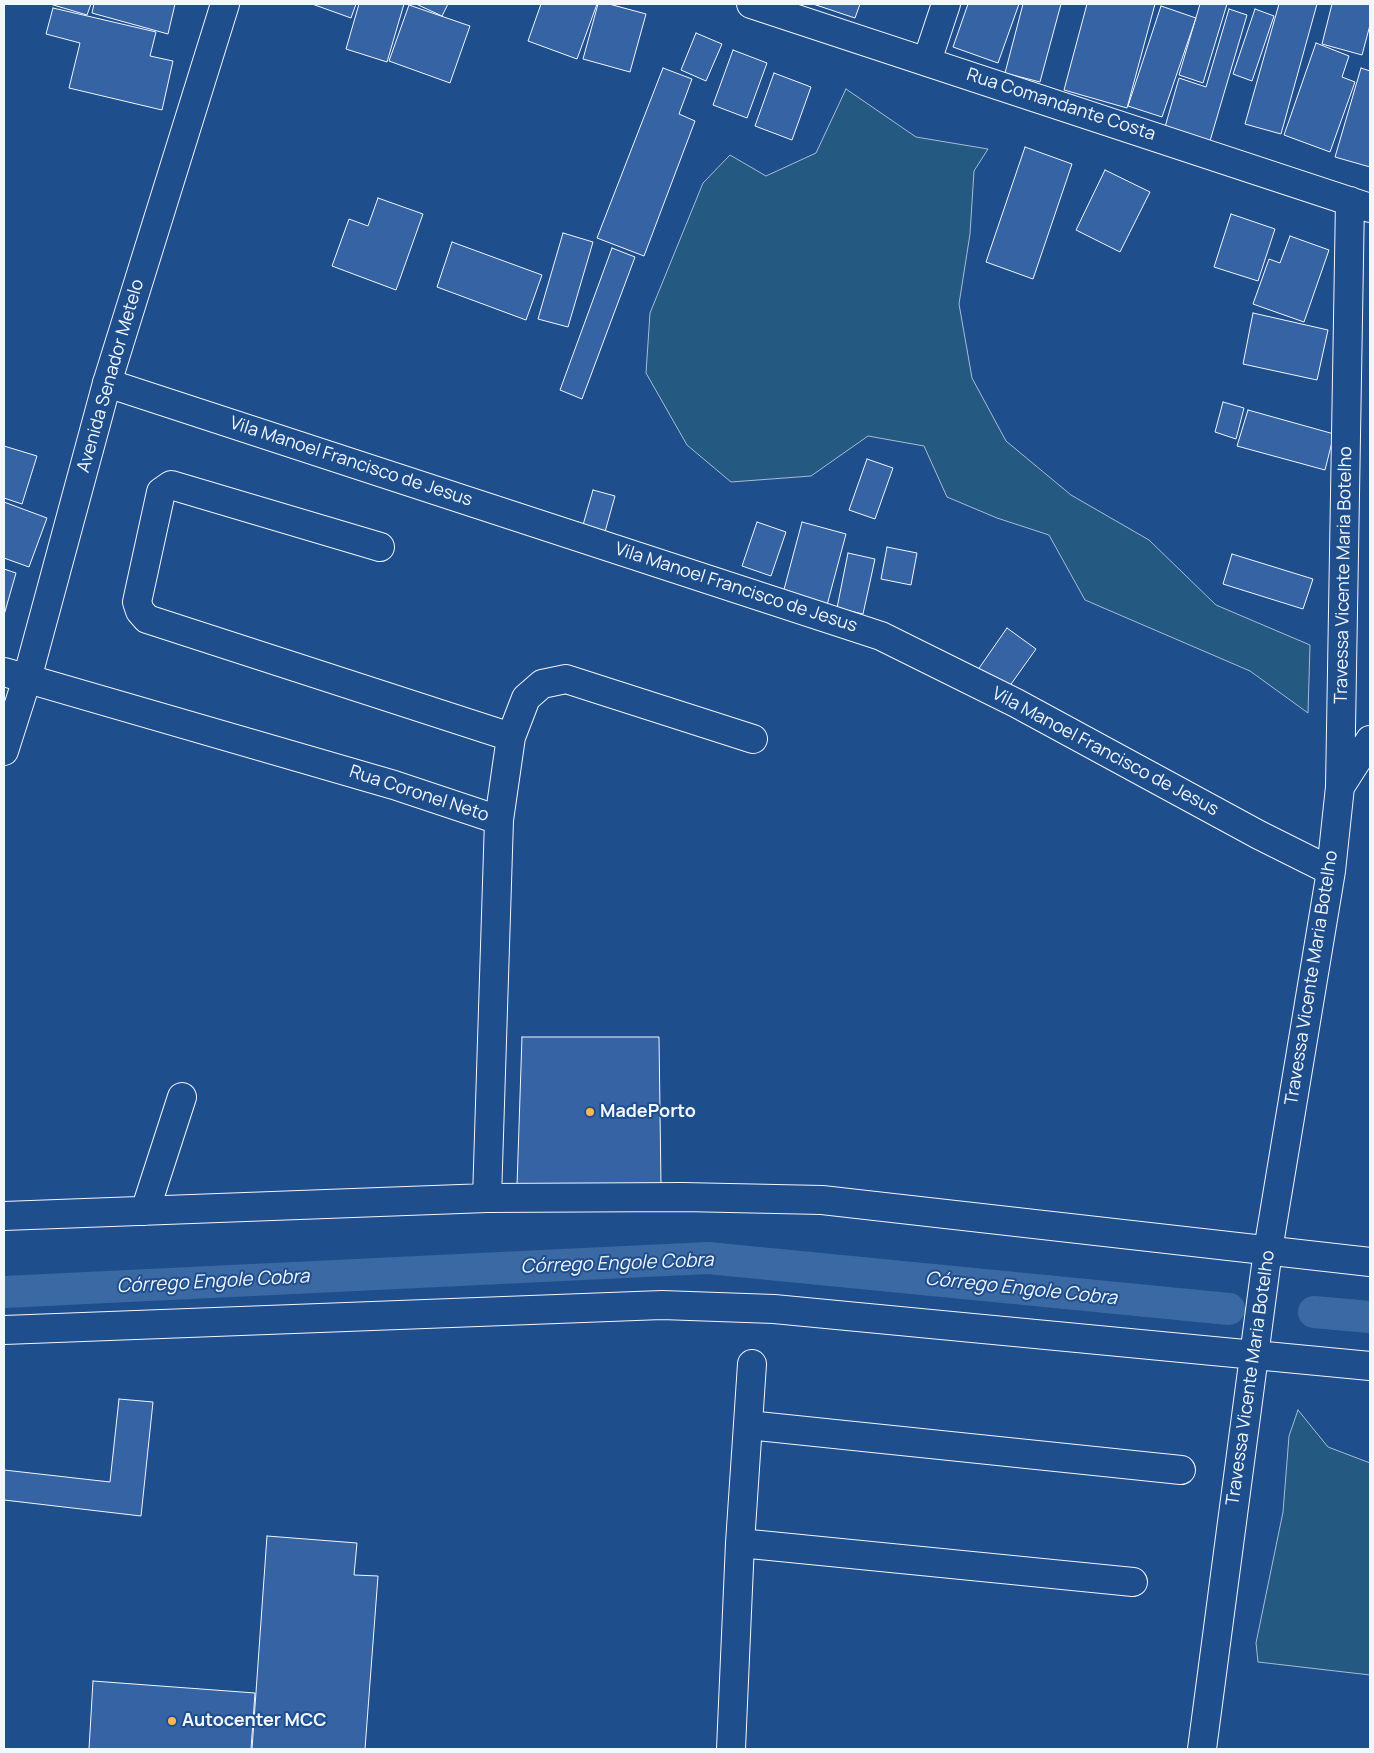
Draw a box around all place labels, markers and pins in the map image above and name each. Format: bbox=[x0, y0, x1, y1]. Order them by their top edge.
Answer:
place label: MadePorto bbox=[600, 1101, 696, 1123]
marker: MadePorto bbox=[584, 1106, 596, 1118]
place label: Autocenter MCC bbox=[182, 1710, 327, 1732]
marker: Autocenter MCC bbox=[166, 1715, 178, 1727]

